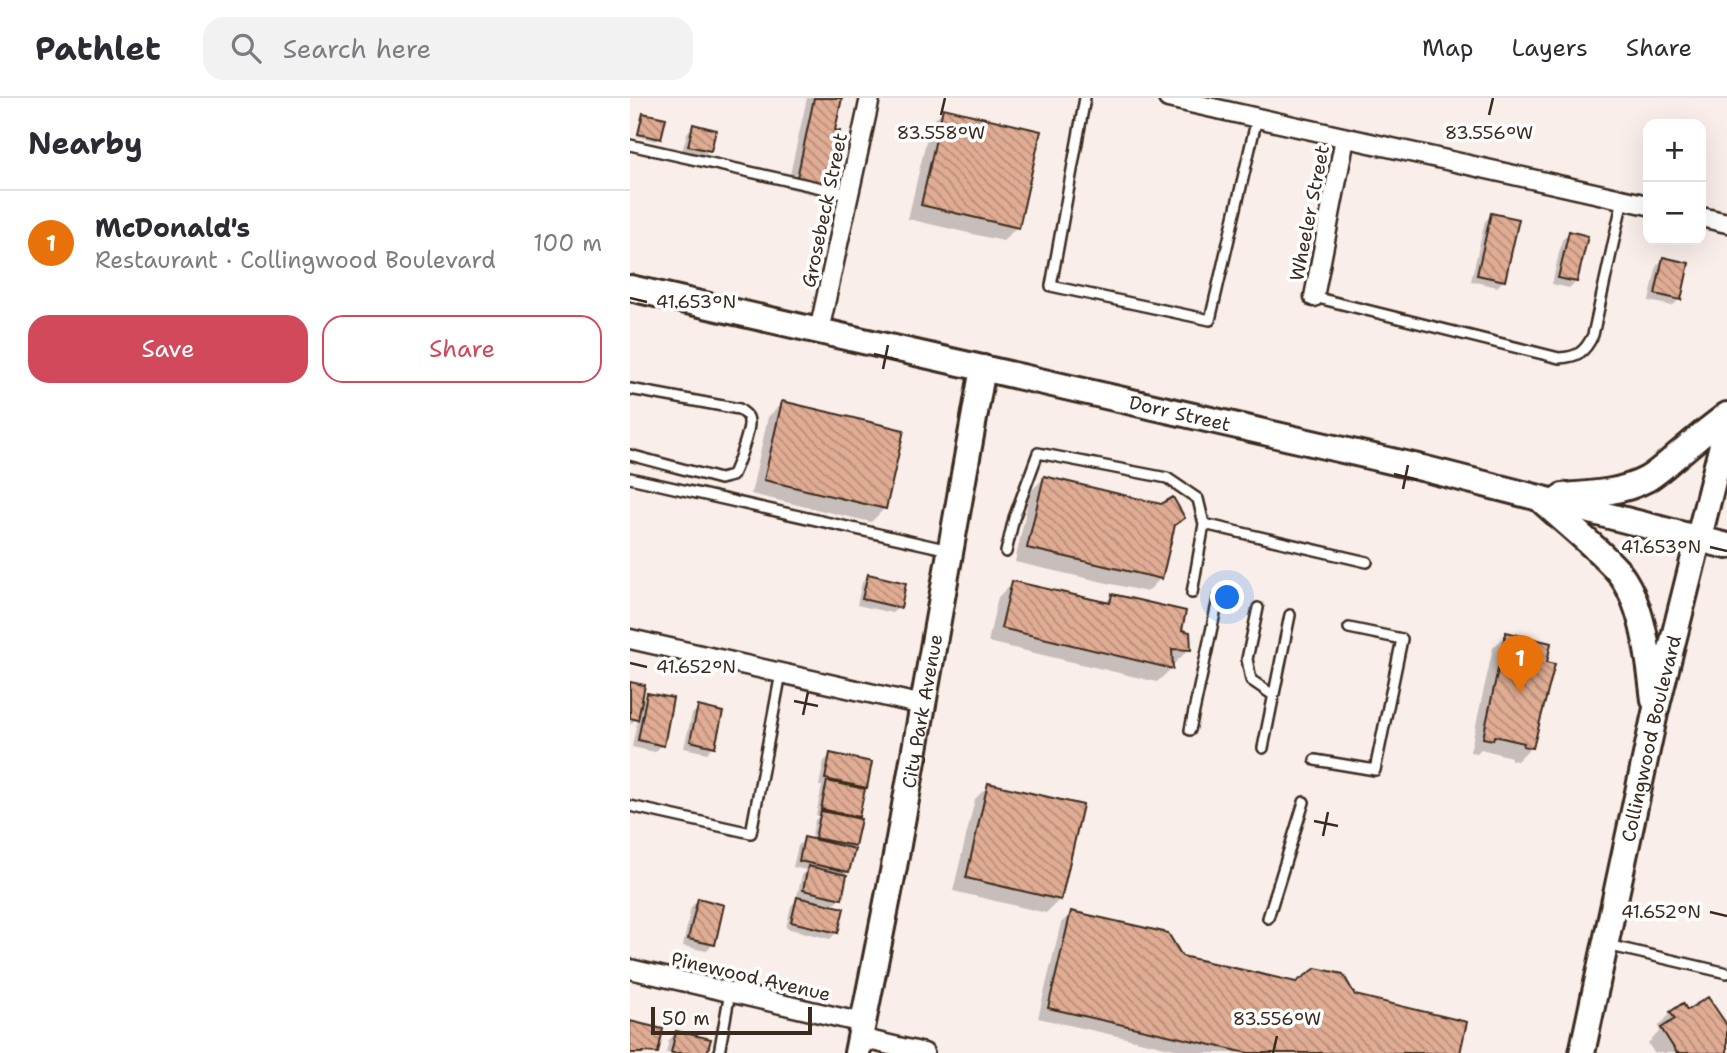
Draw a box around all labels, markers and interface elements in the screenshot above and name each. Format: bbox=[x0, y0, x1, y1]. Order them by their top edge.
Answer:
search box bbox=[203, 17, 693, 80]
text: Pathlet bbox=[35, 26, 161, 71]
icon: search bbox=[227, 29, 265, 67]
text: Search here bbox=[283, 31, 431, 66]
text: Map bbox=[1422, 32, 1473, 64]
text: Layers bbox=[1511, 32, 1588, 64]
text: Share bbox=[1626, 32, 1692, 64]
map controls bbox=[1643, 119, 1706, 245]
button: + bbox=[1643, 119, 1706, 182]
text: 83.558°W bbox=[897, 121, 985, 145]
text: 83.556°W bbox=[1445, 121, 1533, 145]
text: Nearby bbox=[28, 123, 143, 164]
street label: Grosebeck Street bbox=[796, 130, 853, 290]
street label: Wheeler Street bbox=[1284, 143, 1335, 283]
button: − bbox=[1643, 182, 1706, 245]
text: McDonald's bbox=[95, 210, 250, 245]
text: 1 bbox=[46, 228, 56, 258]
text: 100 m bbox=[533, 228, 602, 258]
text: Restaurant · Collingwood Boulevard bbox=[95, 245, 496, 275]
text: 41.653°N bbox=[656, 290, 736, 314]
button: Save bbox=[28, 315, 308, 383]
button: Share bbox=[322, 315, 602, 383]
street label: Dorr Street bbox=[1127, 390, 1233, 437]
text: 41.653°N bbox=[1621, 535, 1701, 559]
your location bbox=[1210, 580, 1244, 614]
street label: City Park Avenue bbox=[896, 632, 948, 790]
street label: Collingwood Boulevard bbox=[1616, 633, 1687, 844]
pin: 1 bbox=[1497, 635, 1543, 693]
text: 41.652°N bbox=[656, 655, 736, 679]
text: 41.652°N bbox=[1621, 900, 1701, 924]
street label: Pinewood Avenue bbox=[669, 946, 833, 1007]
scale bar bbox=[651, 1004, 812, 1036]
text: 50 m bbox=[662, 1006, 710, 1031]
text: 83.556°W bbox=[1233, 1007, 1321, 1031]

